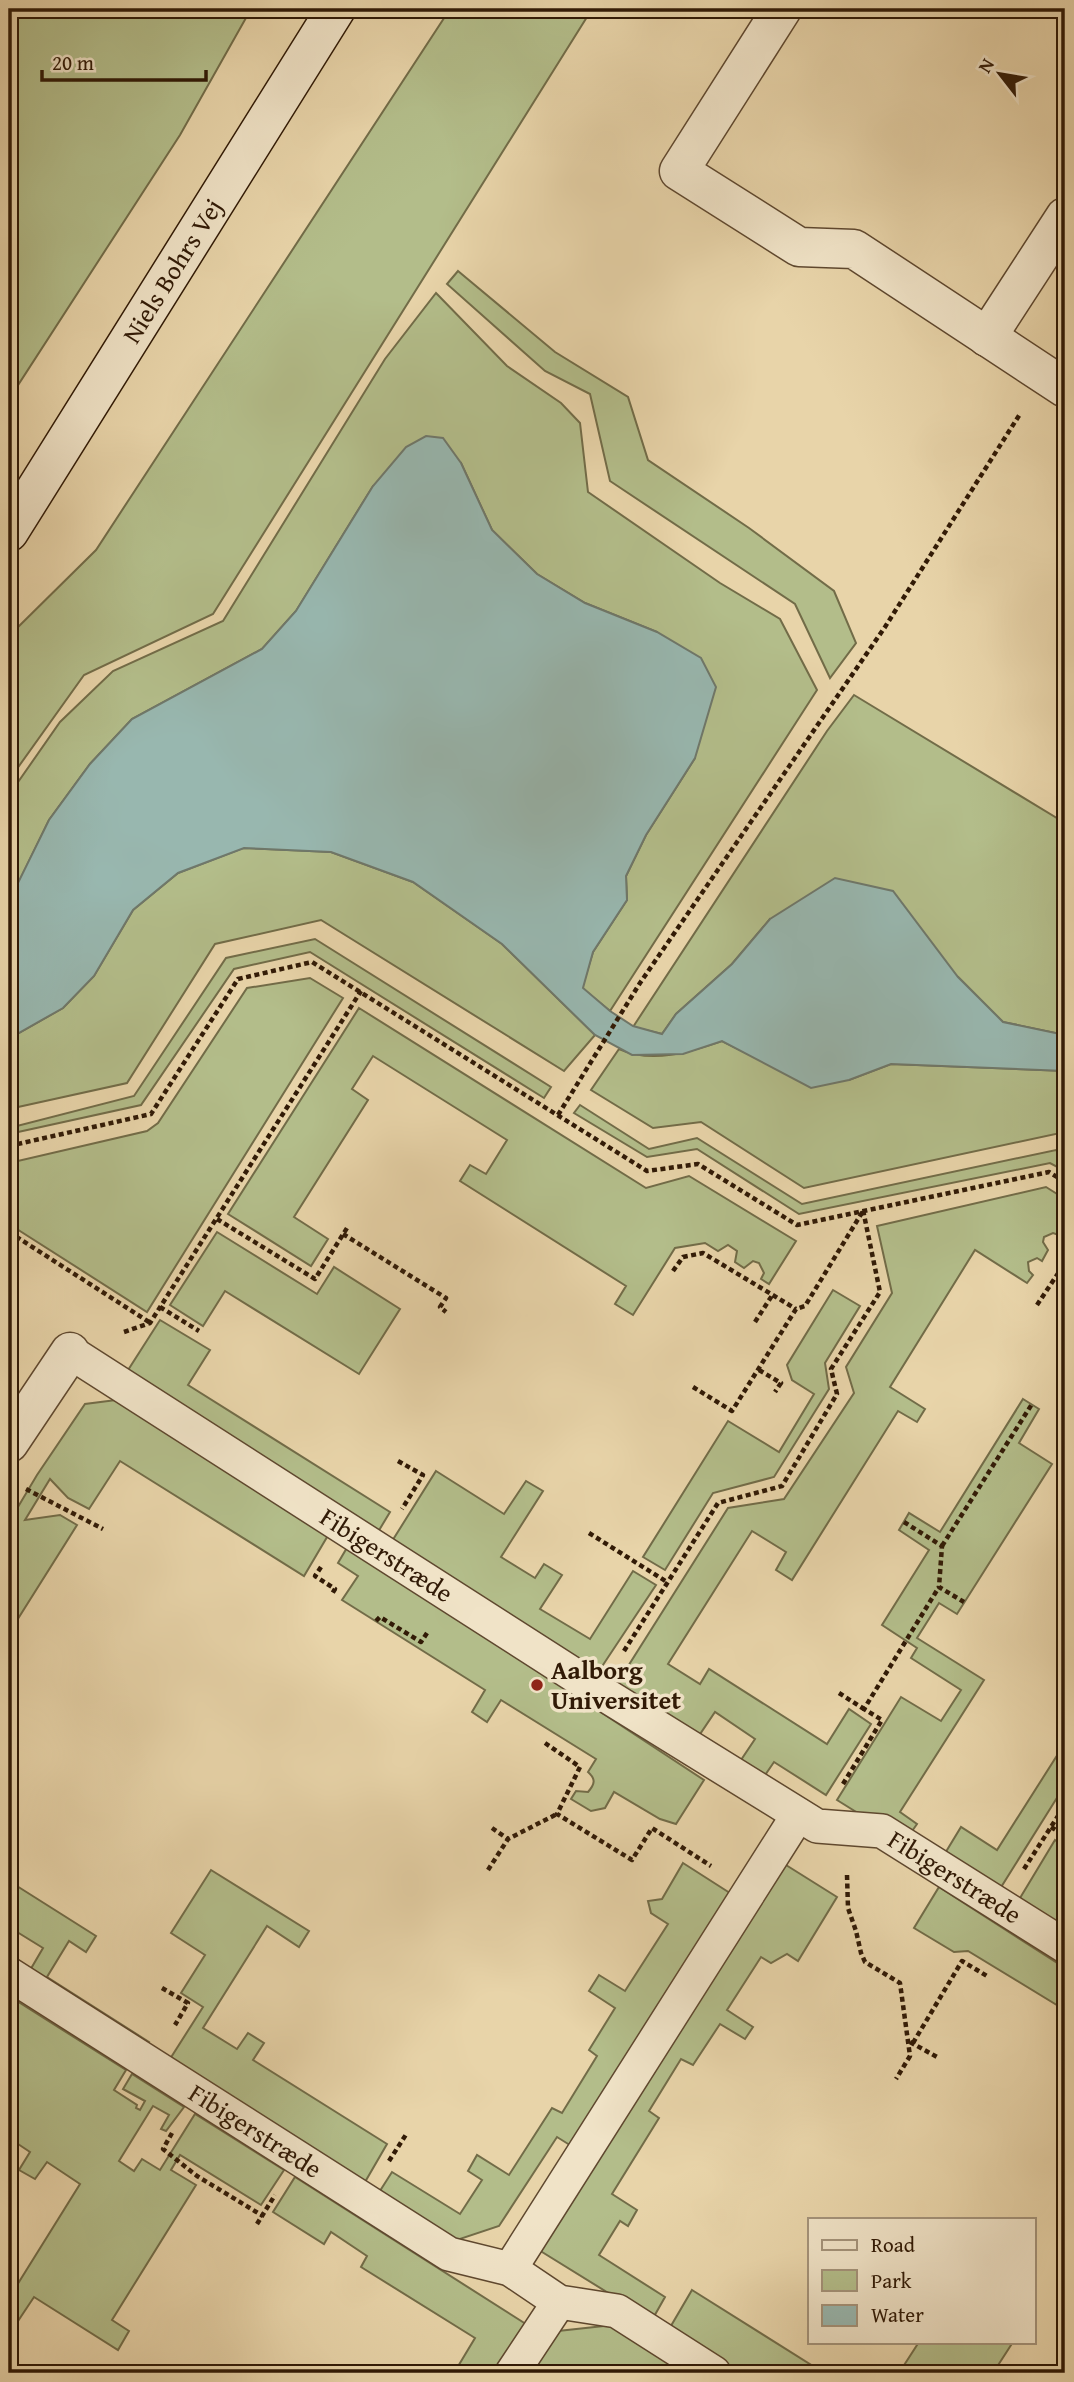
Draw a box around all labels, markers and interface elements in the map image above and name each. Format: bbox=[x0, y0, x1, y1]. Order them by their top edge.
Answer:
scale bar bbox=[42, 38, 206, 82]
north arrow bbox=[965, 38, 1036, 108]
text: 20 m bbox=[52, 47, 94, 78]
text: N bbox=[970, 52, 1001, 78]
street label: Niels Bohrs Vej bbox=[112, 191, 232, 350]
street label: Fibigerstræde bbox=[313, 1497, 461, 1612]
place label: Aalborg Universitet bbox=[551, 1650, 681, 1719]
marker: Aalborg Universitet bbox=[529, 1677, 545, 1693]
street label: Fibigerstræde bbox=[881, 1820, 1030, 1933]
street label: Fibigerstræde bbox=[181, 2073, 330, 2187]
legend bbox=[808, 2218, 1036, 2344]
text: Road bbox=[871, 2229, 916, 2260]
text: Park bbox=[871, 2265, 912, 2296]
text: Water bbox=[871, 2299, 924, 2330]

